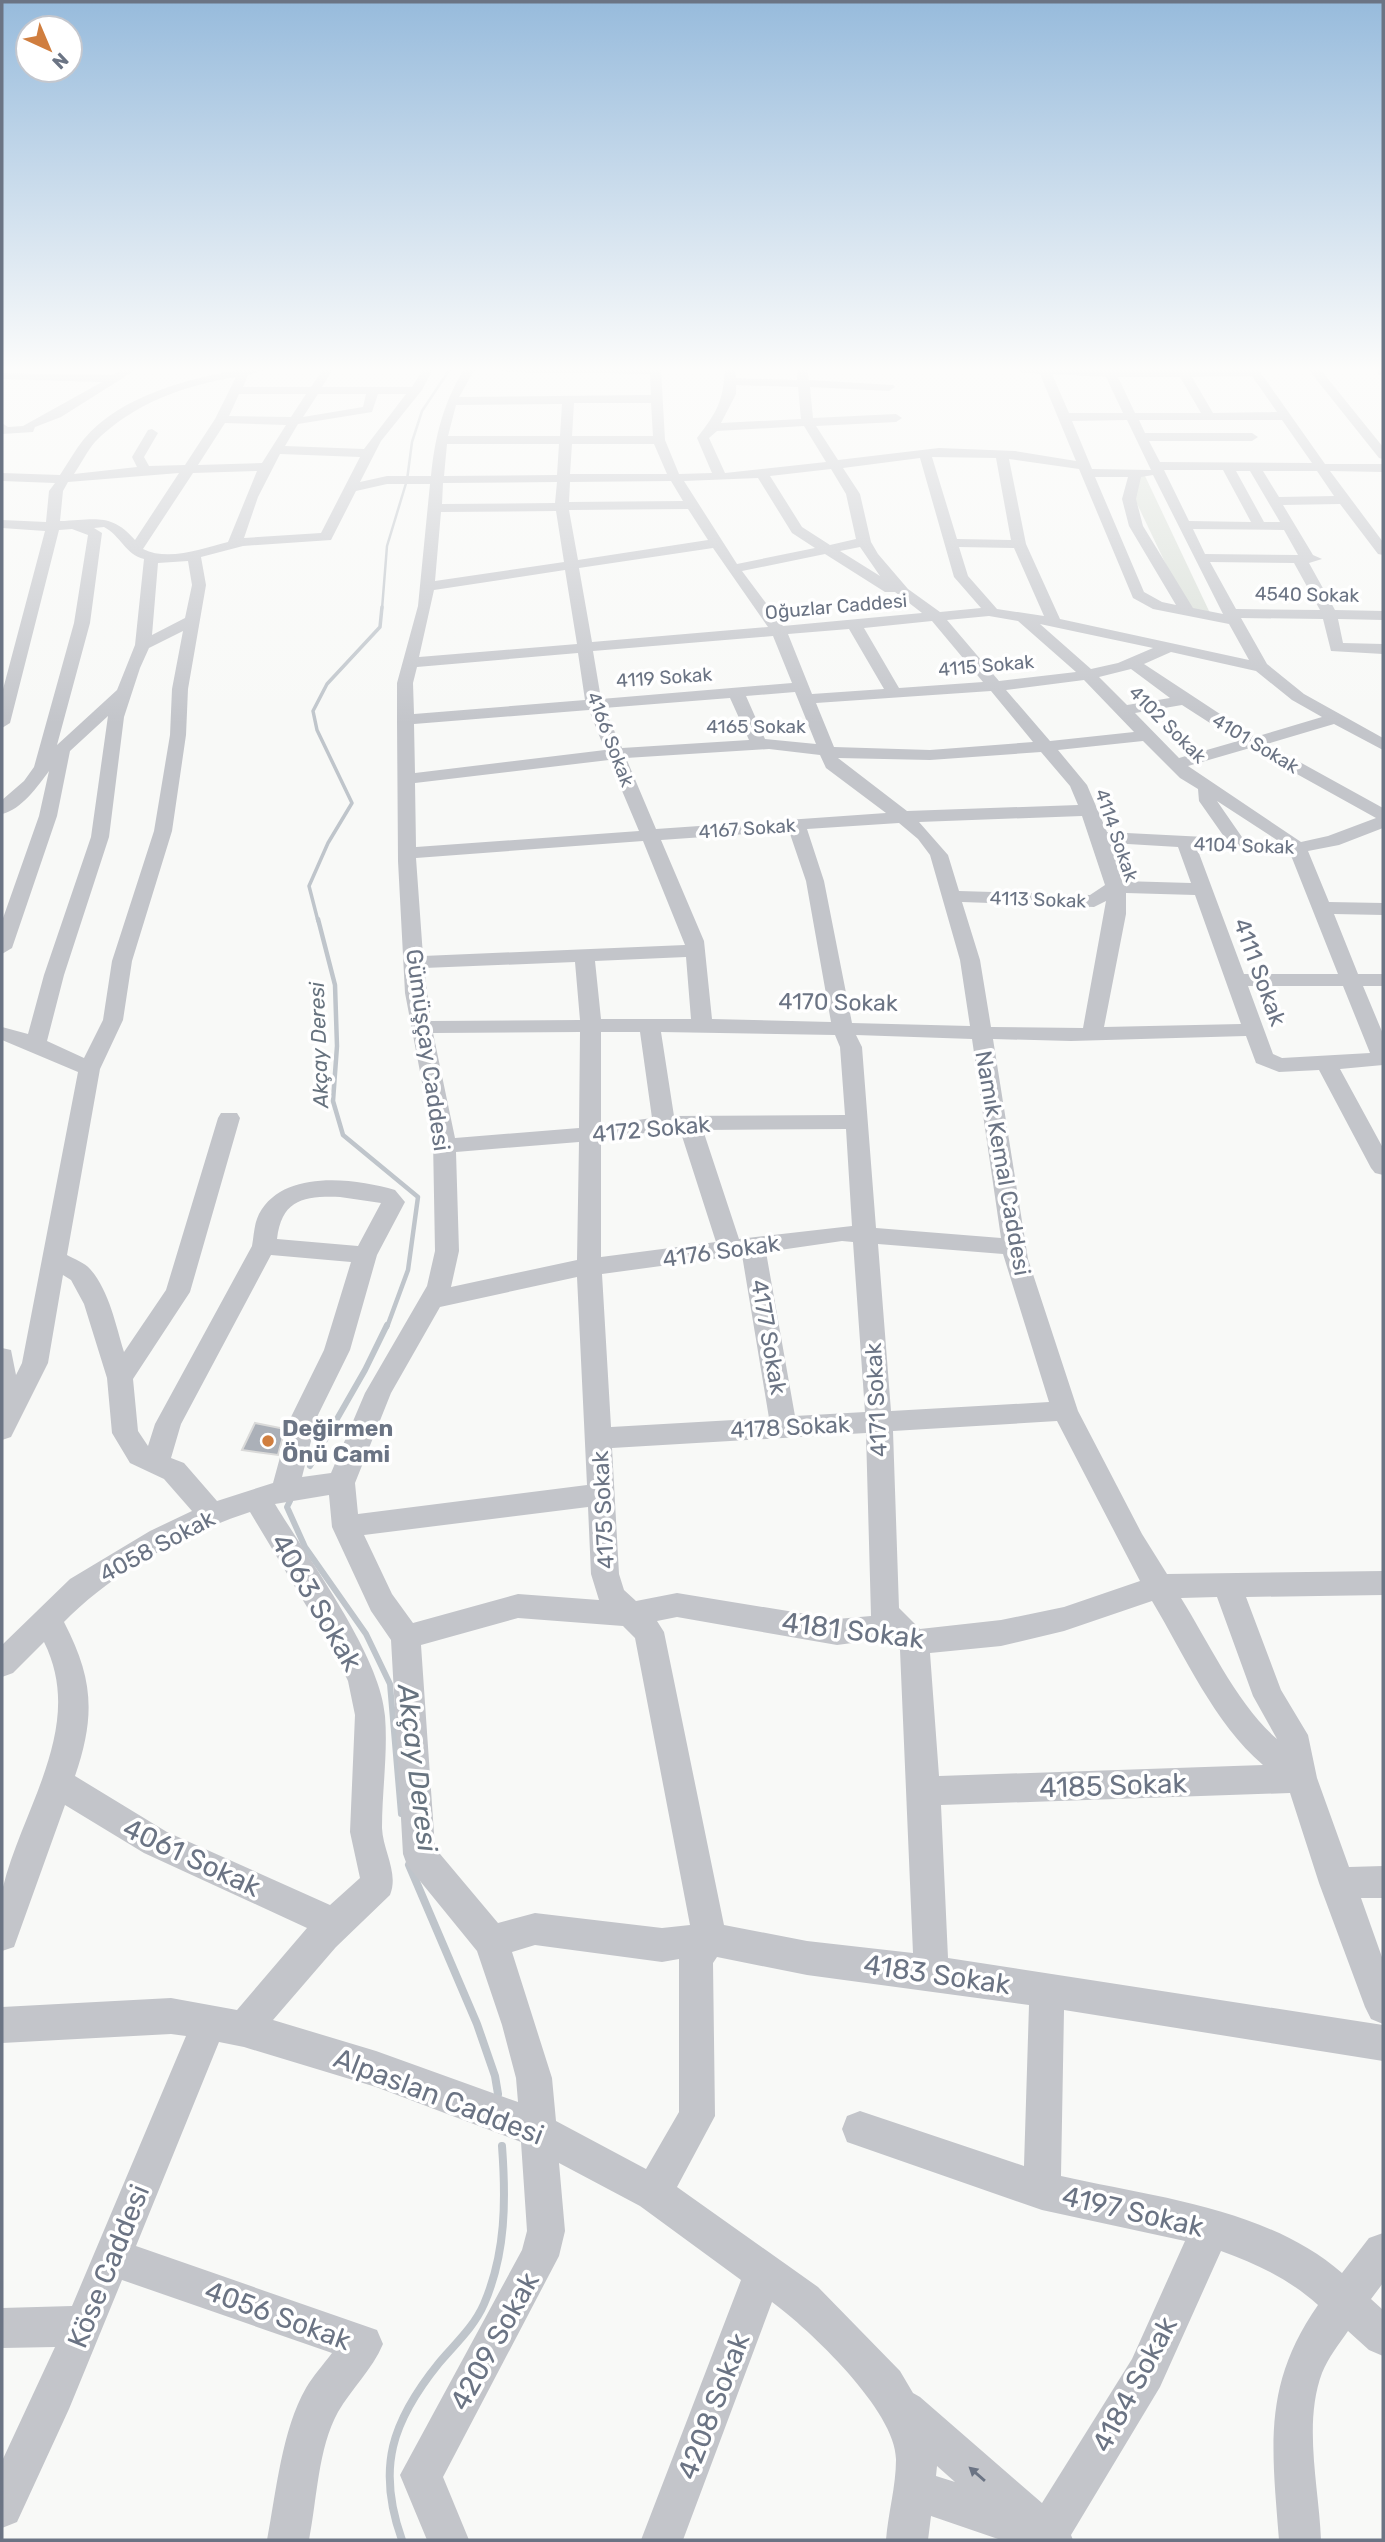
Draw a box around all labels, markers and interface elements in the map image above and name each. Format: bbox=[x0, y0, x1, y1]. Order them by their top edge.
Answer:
north arrow bbox=[14, 14, 84, 84]
text: N bbox=[48, 48, 73, 74]
street label: 4540 Sokak bbox=[1255, 582, 1359, 607]
street label: Oğuzlar Caddesi bbox=[764, 589, 908, 624]
street label: 4115 Sokak bbox=[937, 650, 1035, 681]
street label: 4119 Sokak bbox=[615, 663, 713, 692]
street label: 4102 Sokak bbox=[1124, 681, 1211, 768]
street label: 4166 Sokak bbox=[582, 688, 639, 790]
street label: 4101 Sokak bbox=[1208, 709, 1303, 778]
street label: 4165 Sokak bbox=[706, 715, 806, 738]
street label: 4114 Sokak bbox=[1090, 786, 1143, 885]
street label: 4167 Sokak bbox=[698, 814, 797, 843]
street label: 4104 Sokak bbox=[1193, 832, 1295, 859]
street label: 4113 Sokak bbox=[989, 886, 1087, 913]
street label: 4111 Sokak bbox=[1228, 914, 1292, 1030]
street label: Gümüşçay Caddesi bbox=[400, 947, 456, 1153]
water label: Akçay Deresi bbox=[304, 981, 333, 1110]
street label: 4170 Sokak bbox=[778, 987, 898, 1017]
street label: Namık Kemal Caddesi bbox=[969, 1048, 1037, 1278]
street label: 4172 Sokak bbox=[591, 1110, 711, 1148]
street label: 4176 Sokak bbox=[661, 1229, 781, 1273]
street label: 4177 Sokak bbox=[745, 1277, 793, 1397]
street label: 4171 Sokak bbox=[859, 1342, 893, 1458]
street label: 4178 Sokak bbox=[730, 1410, 850, 1444]
place label: Değirmen Önü Cami bbox=[282, 1414, 393, 1468]
marker: Değirmen Önü Cami bbox=[260, 1433, 276, 1449]
street label: 4175 Sokak bbox=[586, 1450, 620, 1570]
street label: 4058 Sokak bbox=[95, 1504, 220, 1588]
street label: 4063 Sokak bbox=[264, 1528, 369, 1677]
street label: 4181 Sokak bbox=[780, 1605, 926, 1656]
water label: Akçay Deresi bbox=[391, 1681, 444, 1855]
street label: 4185 Sokak bbox=[1039, 1766, 1188, 1805]
street label: 4061 Sokak bbox=[118, 1811, 266, 1904]
street label: 4183 Sokak bbox=[861, 1948, 1013, 2001]
street label: Alpaslan Caddesi bbox=[329, 2041, 548, 2152]
street label: 4197 Sokak bbox=[1059, 2179, 1207, 2244]
street label: Köse Caddesi bbox=[61, 2180, 156, 2353]
street label: 4209 Sokak bbox=[443, 2266, 546, 2416]
street label: 4056 Sokak bbox=[200, 2274, 356, 2357]
street label: 4184 Sokak bbox=[1085, 2310, 1184, 2458]
street label: 4208 Sokak bbox=[670, 2328, 757, 2484]
one-way arrow bbox=[969, 2467, 986, 2482]

